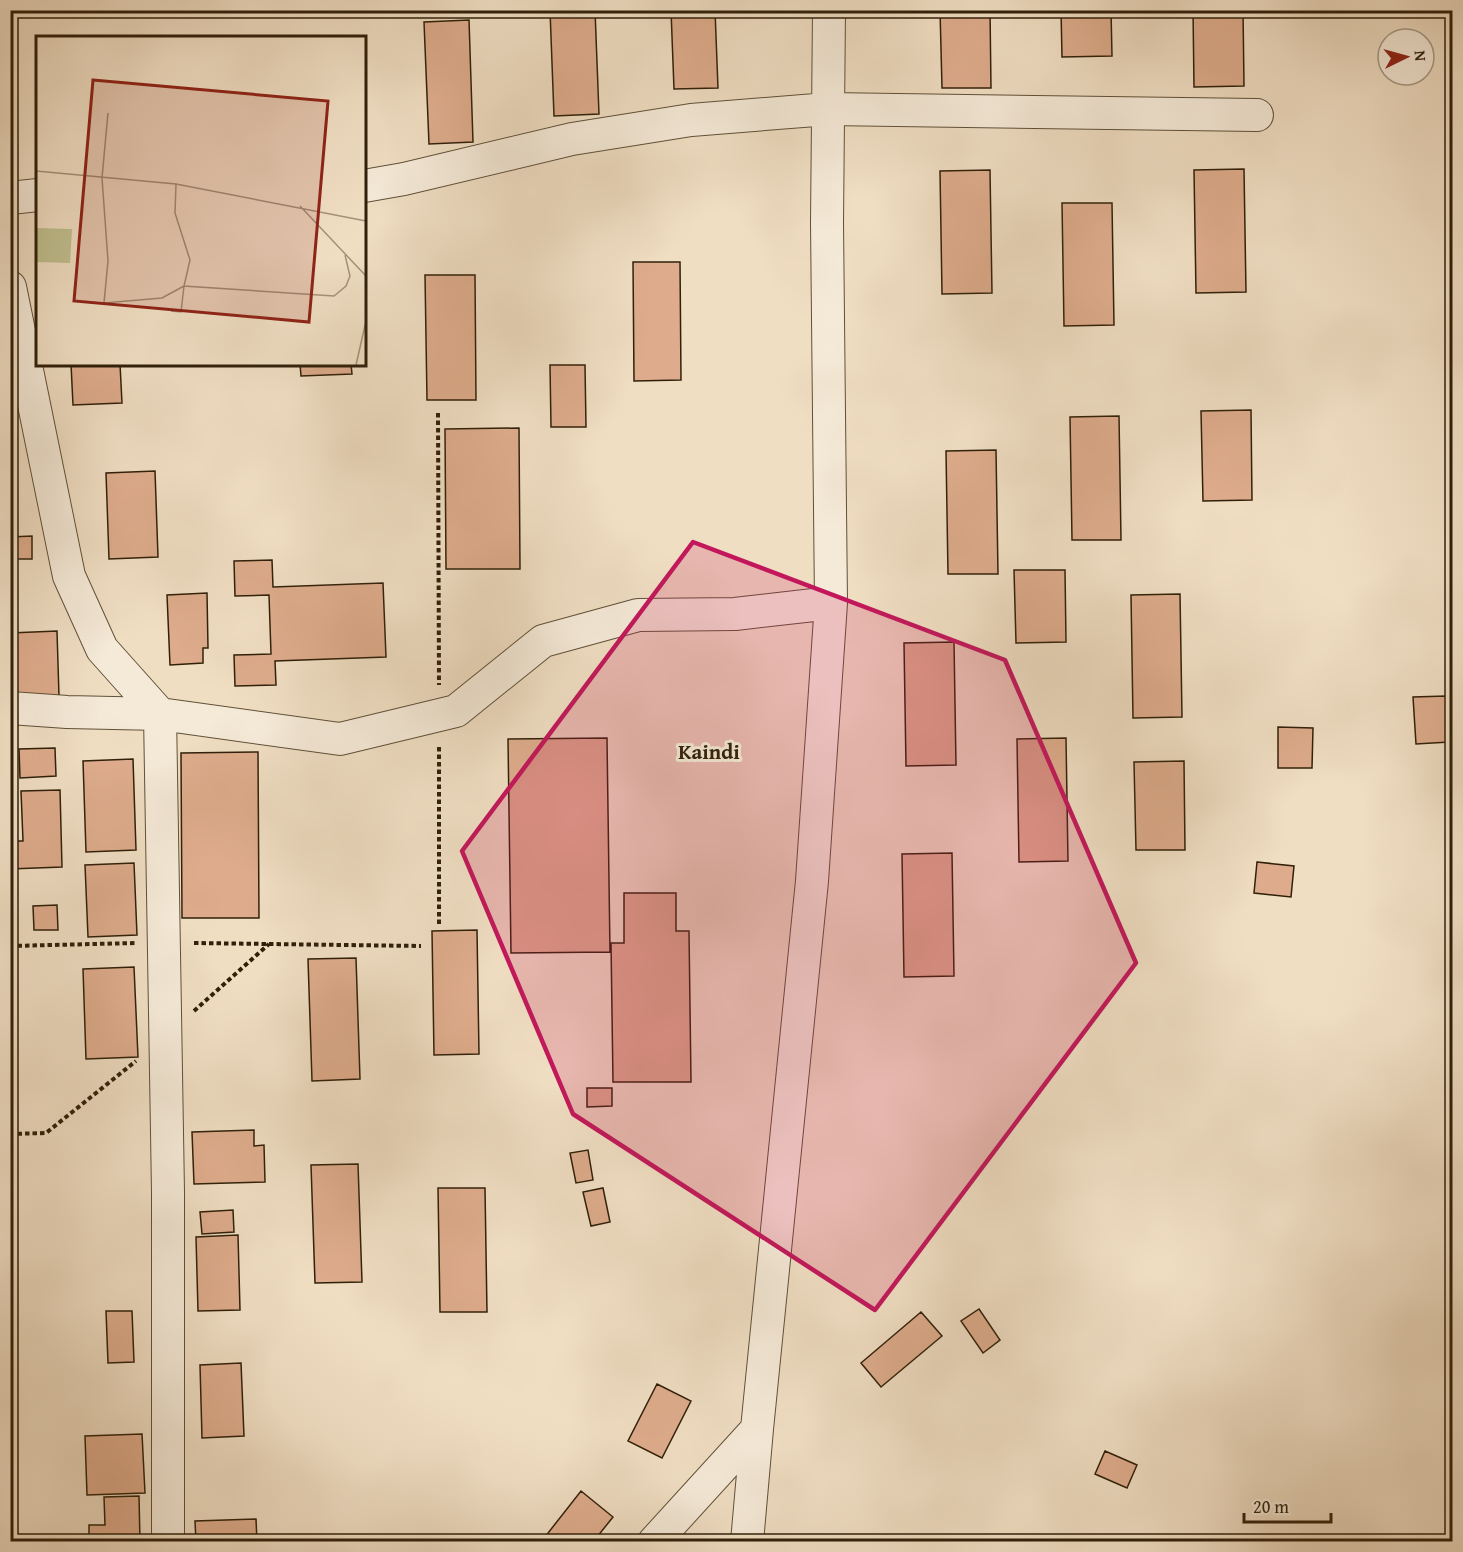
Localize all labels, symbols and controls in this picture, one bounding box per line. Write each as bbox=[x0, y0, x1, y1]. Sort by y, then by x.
north arrow bbox=[1376, 27, 1436, 87]
inset map bbox=[36, 36, 366, 366]
text: N bbox=[1409, 49, 1433, 62]
district label: Kaindi bbox=[678, 736, 740, 767]
scale bar bbox=[1244, 1486, 1331, 1524]
text: 20 m bbox=[1253, 1493, 1289, 1520]

